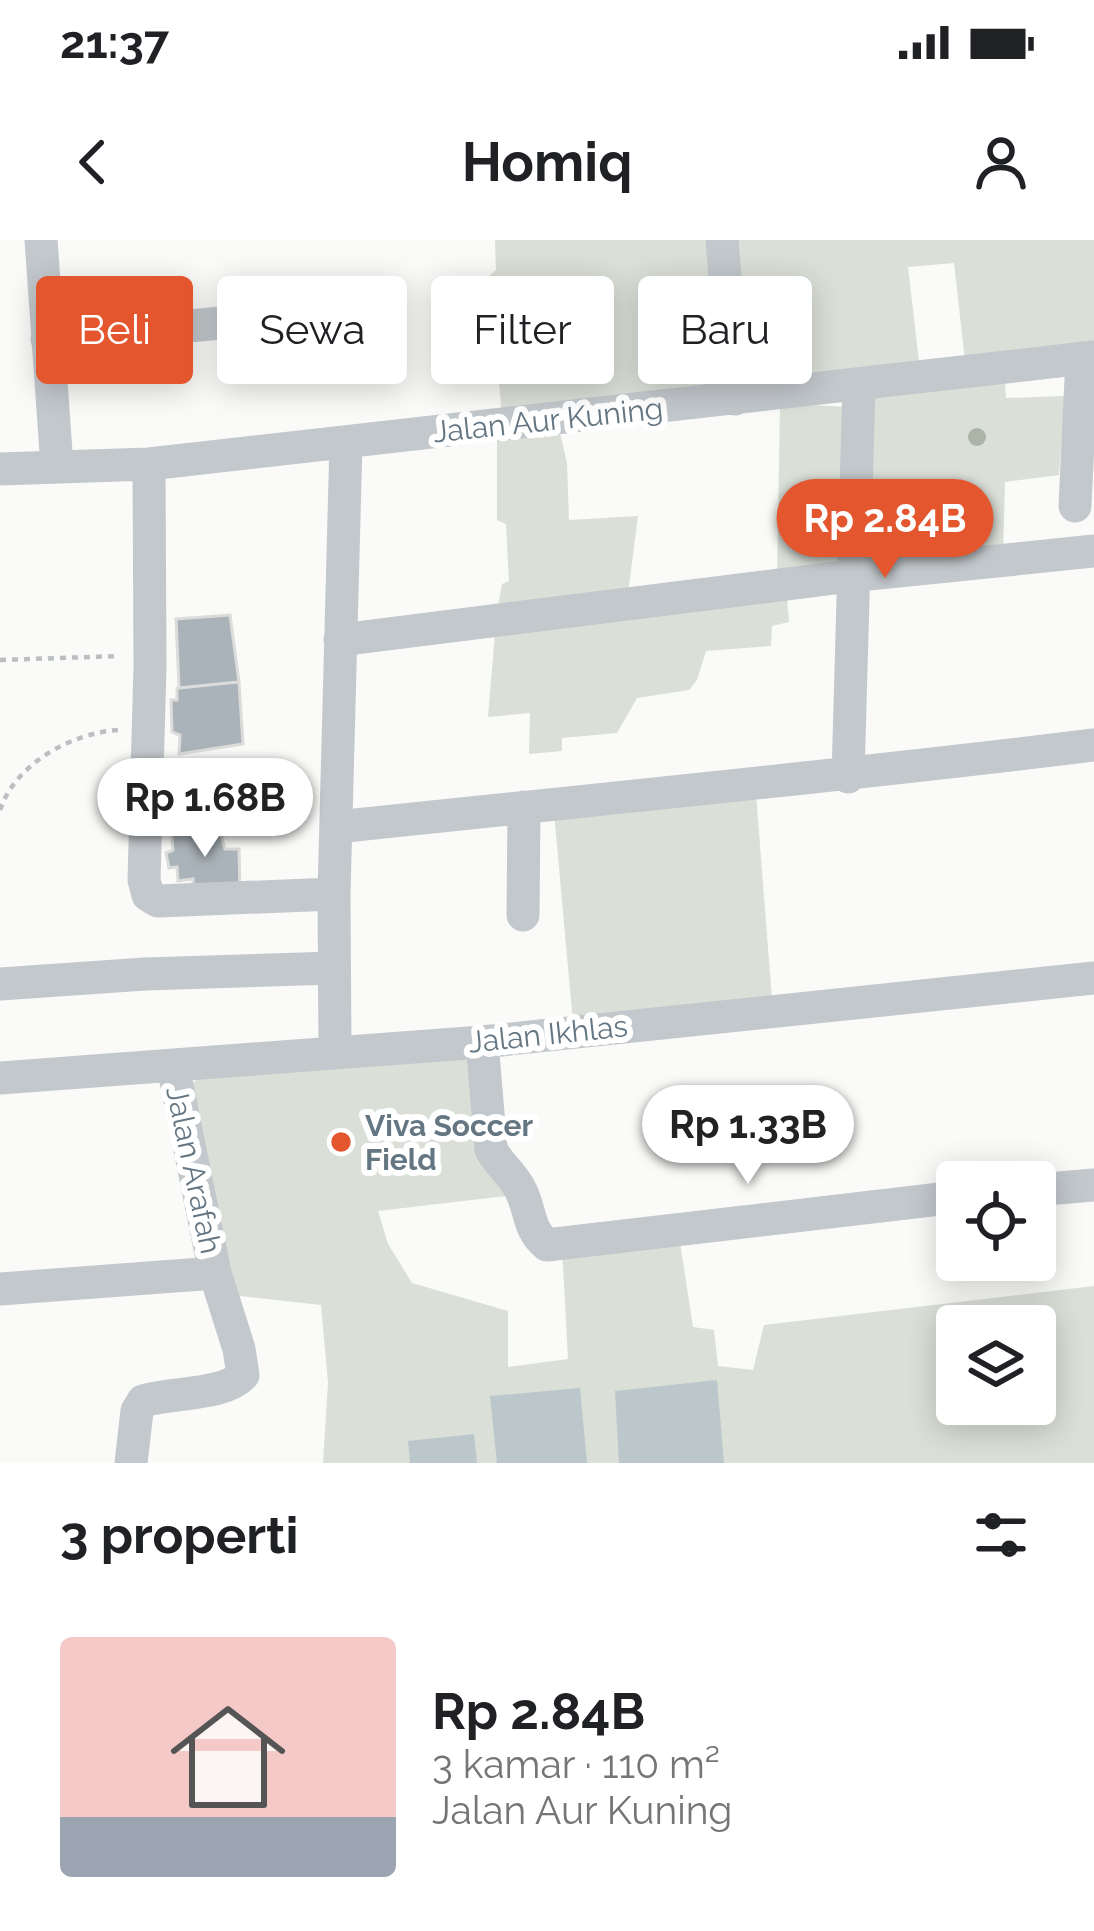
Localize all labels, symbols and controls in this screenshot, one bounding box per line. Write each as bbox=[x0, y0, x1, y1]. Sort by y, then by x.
text: 21:37 bbox=[60, 16, 169, 69]
icon: back bbox=[60, 129, 126, 195]
icon: person bbox=[968, 129, 1034, 195]
text: Homiq bbox=[462, 130, 632, 194]
chip: Beli bbox=[36, 276, 193, 384]
chip: Sewa bbox=[217, 276, 407, 384]
chip: Filter bbox=[431, 276, 614, 384]
chip: Baru bbox=[638, 276, 812, 384]
street label: Jalan Aur Kuning bbox=[431, 391, 665, 449]
pin: Rp 2.84B bbox=[761, 479, 1009, 581]
text: Rp 2.84B bbox=[804, 495, 966, 541]
pin: Rp 1.68B bbox=[81, 758, 329, 860]
text: Rp 1.68B bbox=[124, 774, 286, 820]
street label: Jalan Ikhlas bbox=[467, 1008, 629, 1060]
street label: Jalan Arafah bbox=[159, 1083, 229, 1257]
pin: Rp 1.33B bbox=[624, 1085, 872, 1187]
text: Rp 1.33B bbox=[669, 1101, 827, 1147]
place label: Viva Soccer Field bbox=[365, 1108, 534, 1177]
marker: Viva Soccer Field bbox=[328, 1129, 354, 1155]
map controls bbox=[936, 1161, 1056, 1425]
button: locate bbox=[936, 1161, 1056, 1281]
button: layers bbox=[936, 1305, 1056, 1425]
icon: filters bbox=[968, 1502, 1034, 1568]
text: 3 properti bbox=[60, 1505, 299, 1565]
text: Rp 2.84B bbox=[432, 1681, 645, 1741]
icon: home bbox=[156, 1685, 300, 1829]
text: 3 kamar · 110 m² bbox=[432, 1741, 720, 1787]
text: Jalan Aur Kuning bbox=[432, 1787, 732, 1833]

